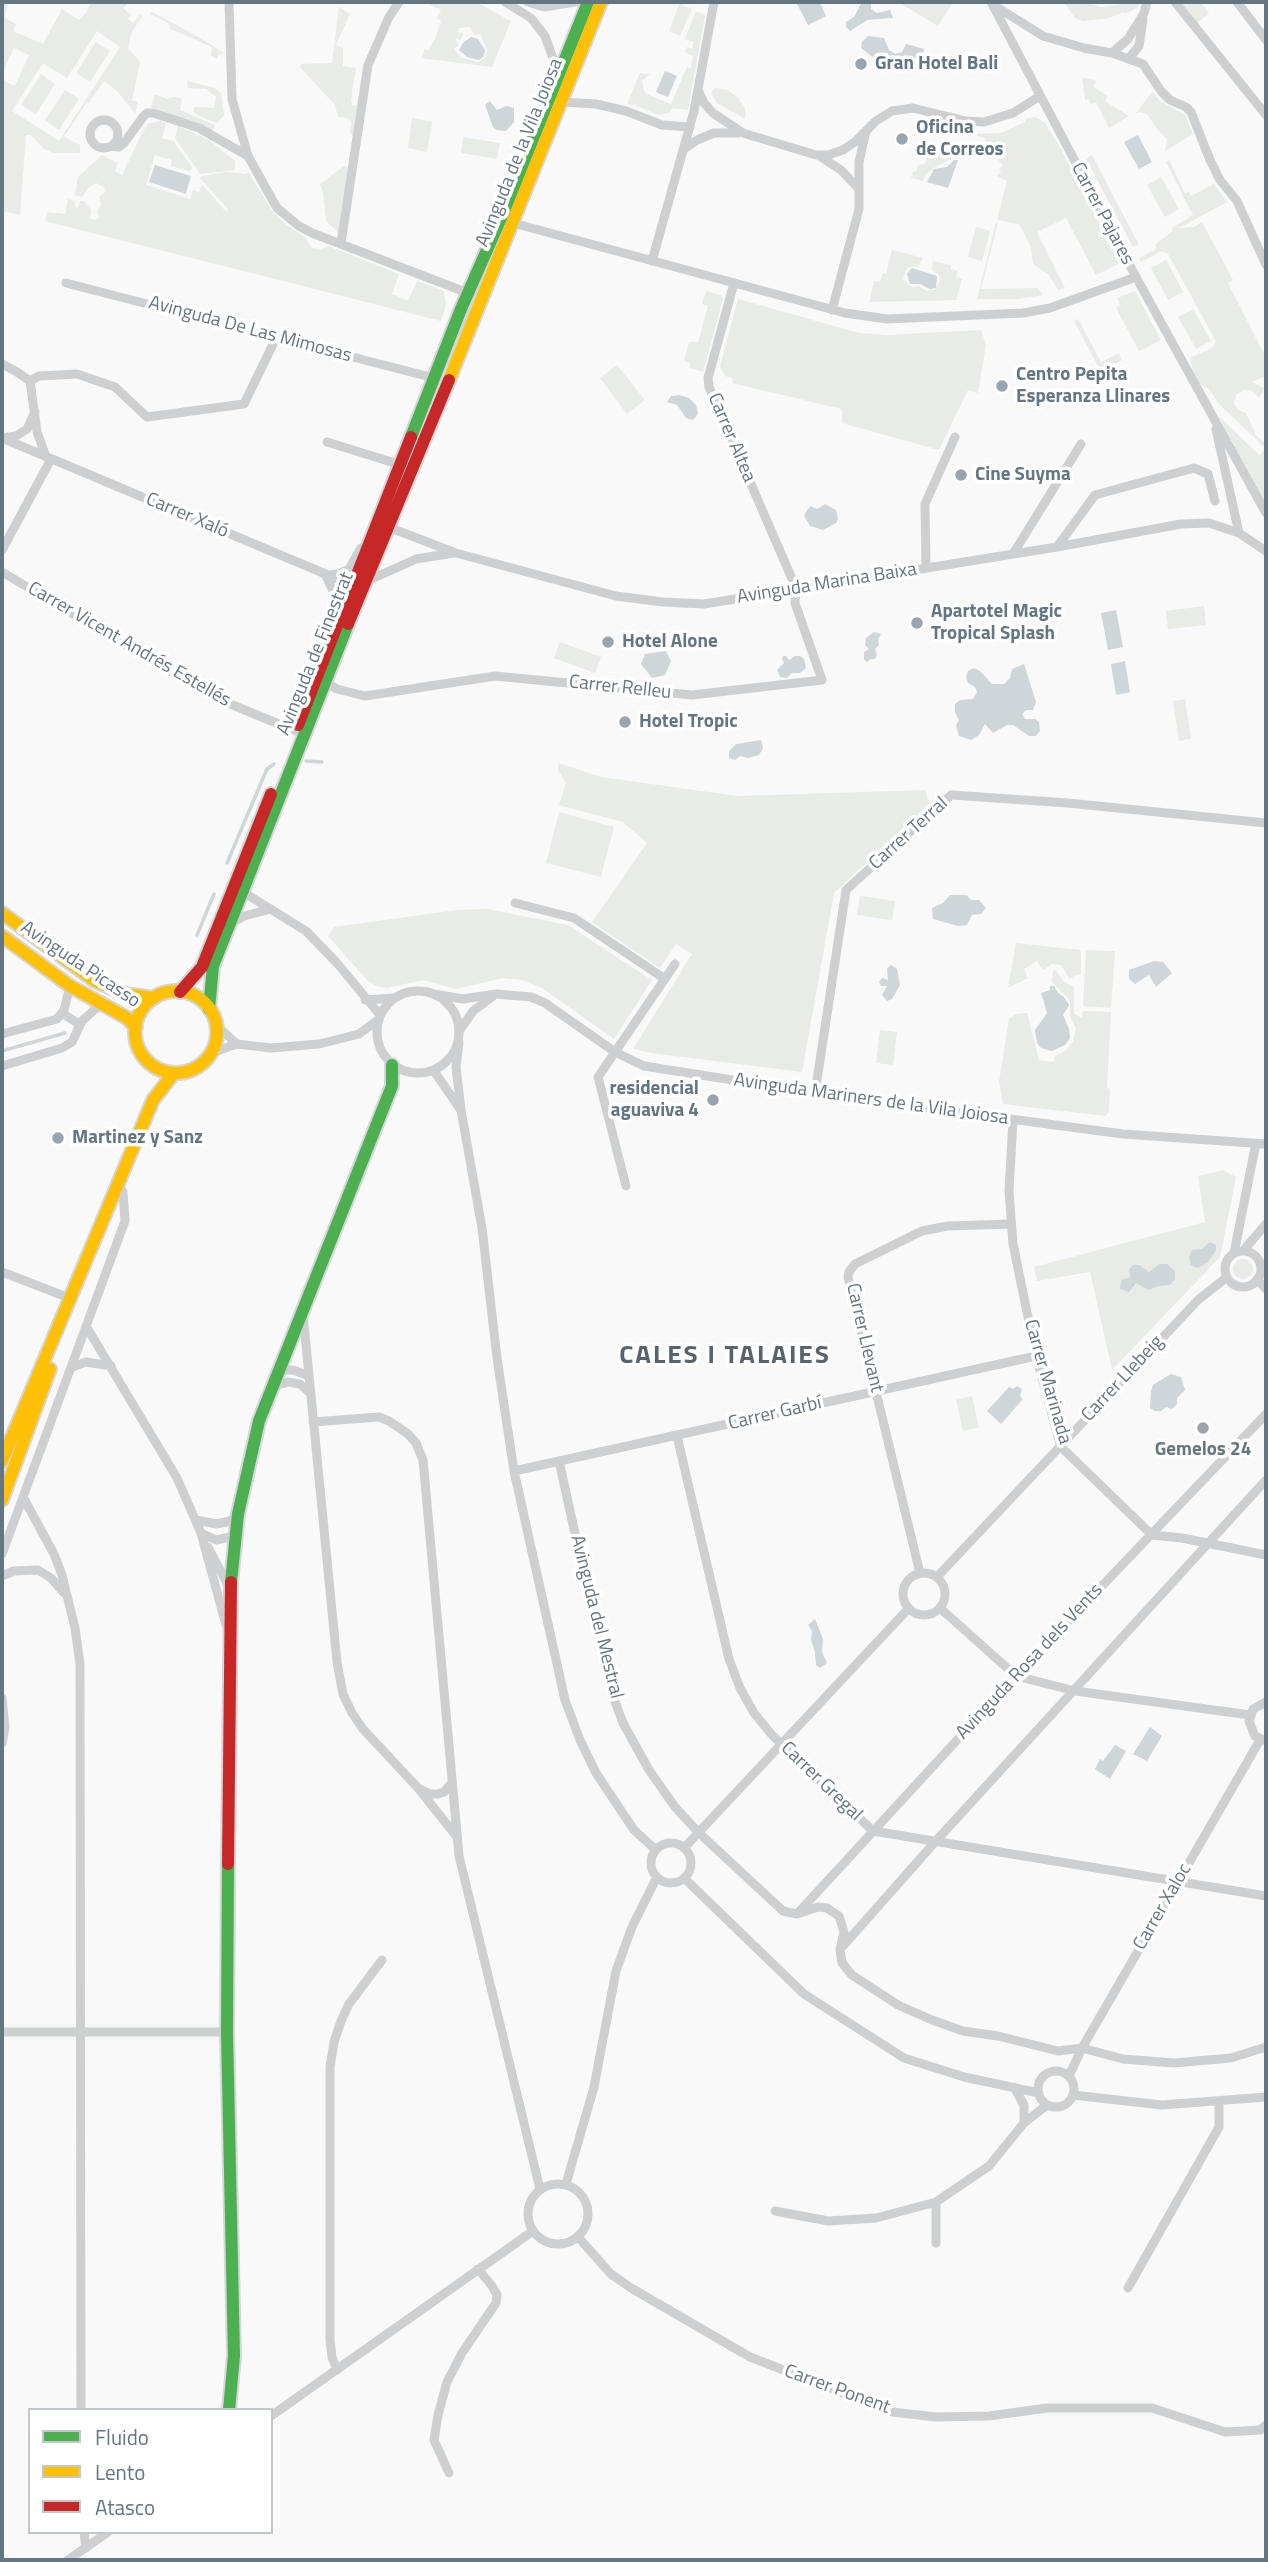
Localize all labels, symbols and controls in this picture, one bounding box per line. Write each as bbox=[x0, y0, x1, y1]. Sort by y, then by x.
place label: Gran Hotel Bali bbox=[875, 53, 998, 75]
street label: Avinguda de la Vila Joiosa bbox=[472, 55, 568, 251]
marker: Gran Hotel Bali bbox=[853, 56, 869, 72]
place label: Oficina de Correos bbox=[916, 117, 1003, 161]
marker: Oficina de Correos bbox=[894, 131, 910, 147]
street label: Carrer Pajares bbox=[1066, 159, 1138, 269]
street label: Avinguda De Las Mimosas bbox=[146, 292, 354, 368]
place label: Centro Pepita Esperanza Llinares bbox=[1016, 364, 1170, 408]
marker: Centro Pepita Esperanza Llinares bbox=[994, 378, 1010, 394]
street label: Carrer Altea bbox=[702, 390, 760, 486]
place label: Cine Suyma bbox=[975, 464, 1071, 486]
marker: Cine Suyma bbox=[953, 467, 969, 483]
street label: Carrer Xaló bbox=[142, 488, 232, 544]
street label: Avinguda Marina Baixa bbox=[736, 559, 918, 609]
street label: Avinguda de Finestrat bbox=[273, 569, 359, 739]
street label: Carrer Vicent Andrés Estellés bbox=[23, 577, 235, 713]
place label: Apartotel Magic Tropical Splash bbox=[931, 601, 1062, 645]
marker: Apartotel Magic Tropical Splash bbox=[909, 615, 925, 631]
place label: Hotel Alone bbox=[622, 631, 718, 653]
marker: Hotel Alone bbox=[600, 634, 616, 650]
street label: Carrer Relleu bbox=[568, 671, 672, 705]
place label: Hotel Tropic bbox=[639, 711, 738, 733]
marker: Hotel Tropic bbox=[617, 714, 633, 730]
street label: Carrer Terral bbox=[865, 793, 953, 875]
street label: Avinguda Picasso bbox=[16, 917, 144, 1013]
street label: Avinguda Mariners de la Vila Joiosa bbox=[732, 1069, 1010, 1131]
place label: residencial aguaviva 4 bbox=[610, 1078, 699, 1122]
marker: residencial aguaviva 4 bbox=[705, 1092, 721, 1108]
place label: Martinez y Sanz bbox=[72, 1127, 203, 1149]
marker: Martinez y Sanz bbox=[50, 1130, 66, 1146]
street label: Carrer Llevant bbox=[840, 1281, 888, 1395]
street label: Carrer Marinada bbox=[1018, 1317, 1076, 1447]
street label: Carrer Llebeig bbox=[1077, 1331, 1169, 1427]
district label: CALES I TALAIES bbox=[621, 1341, 829, 1373]
street label: Carrer Garbí bbox=[726, 1392, 824, 1436]
marker: Gemelos 24 bbox=[1195, 1420, 1211, 1436]
place label: Gemelos 24 bbox=[1155, 1439, 1251, 1461]
street label: Avinguda del Mestral bbox=[565, 1533, 627, 1701]
street label: Avinguda Rosa dels Vents bbox=[952, 1579, 1108, 1745]
street label: Carrer Gregal bbox=[775, 1737, 867, 1827]
street label: Carrer Xaloc bbox=[1129, 1860, 1197, 1954]
street label: Carrer Ponent bbox=[781, 2360, 893, 2420]
legend bbox=[28, 2408, 273, 2534]
text: Fluido bbox=[95, 2421, 149, 2453]
text: Lento bbox=[95, 2456, 145, 2488]
text: Atasco bbox=[95, 2491, 155, 2523]

